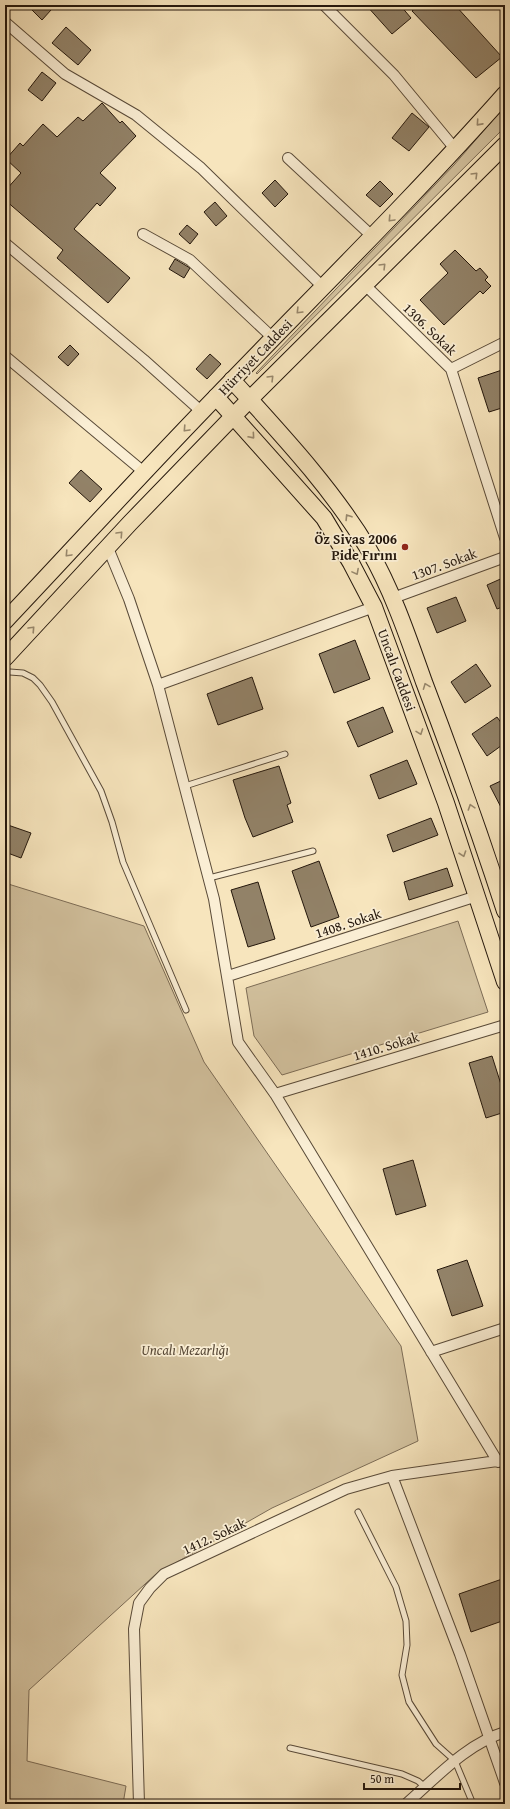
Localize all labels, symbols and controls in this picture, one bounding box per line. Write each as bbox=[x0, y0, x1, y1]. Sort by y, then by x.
one-way arrow bbox=[477, 119, 484, 126]
one-way arrow bbox=[470, 172, 478, 180]
one-way arrow bbox=[388, 214, 396, 222]
one-way arrow bbox=[378, 263, 386, 271]
street label: 1306. Sokak bbox=[399, 298, 462, 361]
one-way arrow bbox=[297, 306, 304, 314]
street label: Hürriyet Caddesi bbox=[213, 314, 297, 400]
one-way arrow bbox=[266, 375, 274, 383]
one-way arrow bbox=[183, 424, 191, 432]
one-way arrow bbox=[247, 431, 254, 439]
one-way arrow bbox=[345, 514, 353, 521]
place label: Öz Sivas 2006 Pide Fırını bbox=[315, 529, 398, 565]
one-way arrow bbox=[115, 531, 123, 539]
marker: Öz Sivas 2006 Pide Fırını bbox=[400, 542, 410, 552]
street label: 1307. Sokak bbox=[409, 543, 480, 585]
one-way arrow bbox=[66, 549, 73, 557]
one-way arrow bbox=[351, 568, 359, 575]
one-way arrow bbox=[27, 626, 34, 634]
street label: Uncalı Caddesi bbox=[373, 626, 421, 714]
one-way arrow bbox=[422, 682, 430, 689]
one-way arrow bbox=[415, 728, 423, 735]
one-way arrow bbox=[467, 804, 476, 811]
one-way arrow bbox=[458, 850, 467, 857]
street label: 1408. Sokak bbox=[312, 903, 384, 943]
street label: 1410. Sokak bbox=[350, 1026, 422, 1066]
park label: Uncalı Mezarlığı bbox=[141, 1340, 229, 1360]
street label: 1412. Sokak bbox=[179, 1512, 250, 1559]
scale bar bbox=[364, 1765, 460, 1791]
text: 50 m bbox=[370, 1770, 394, 1787]

